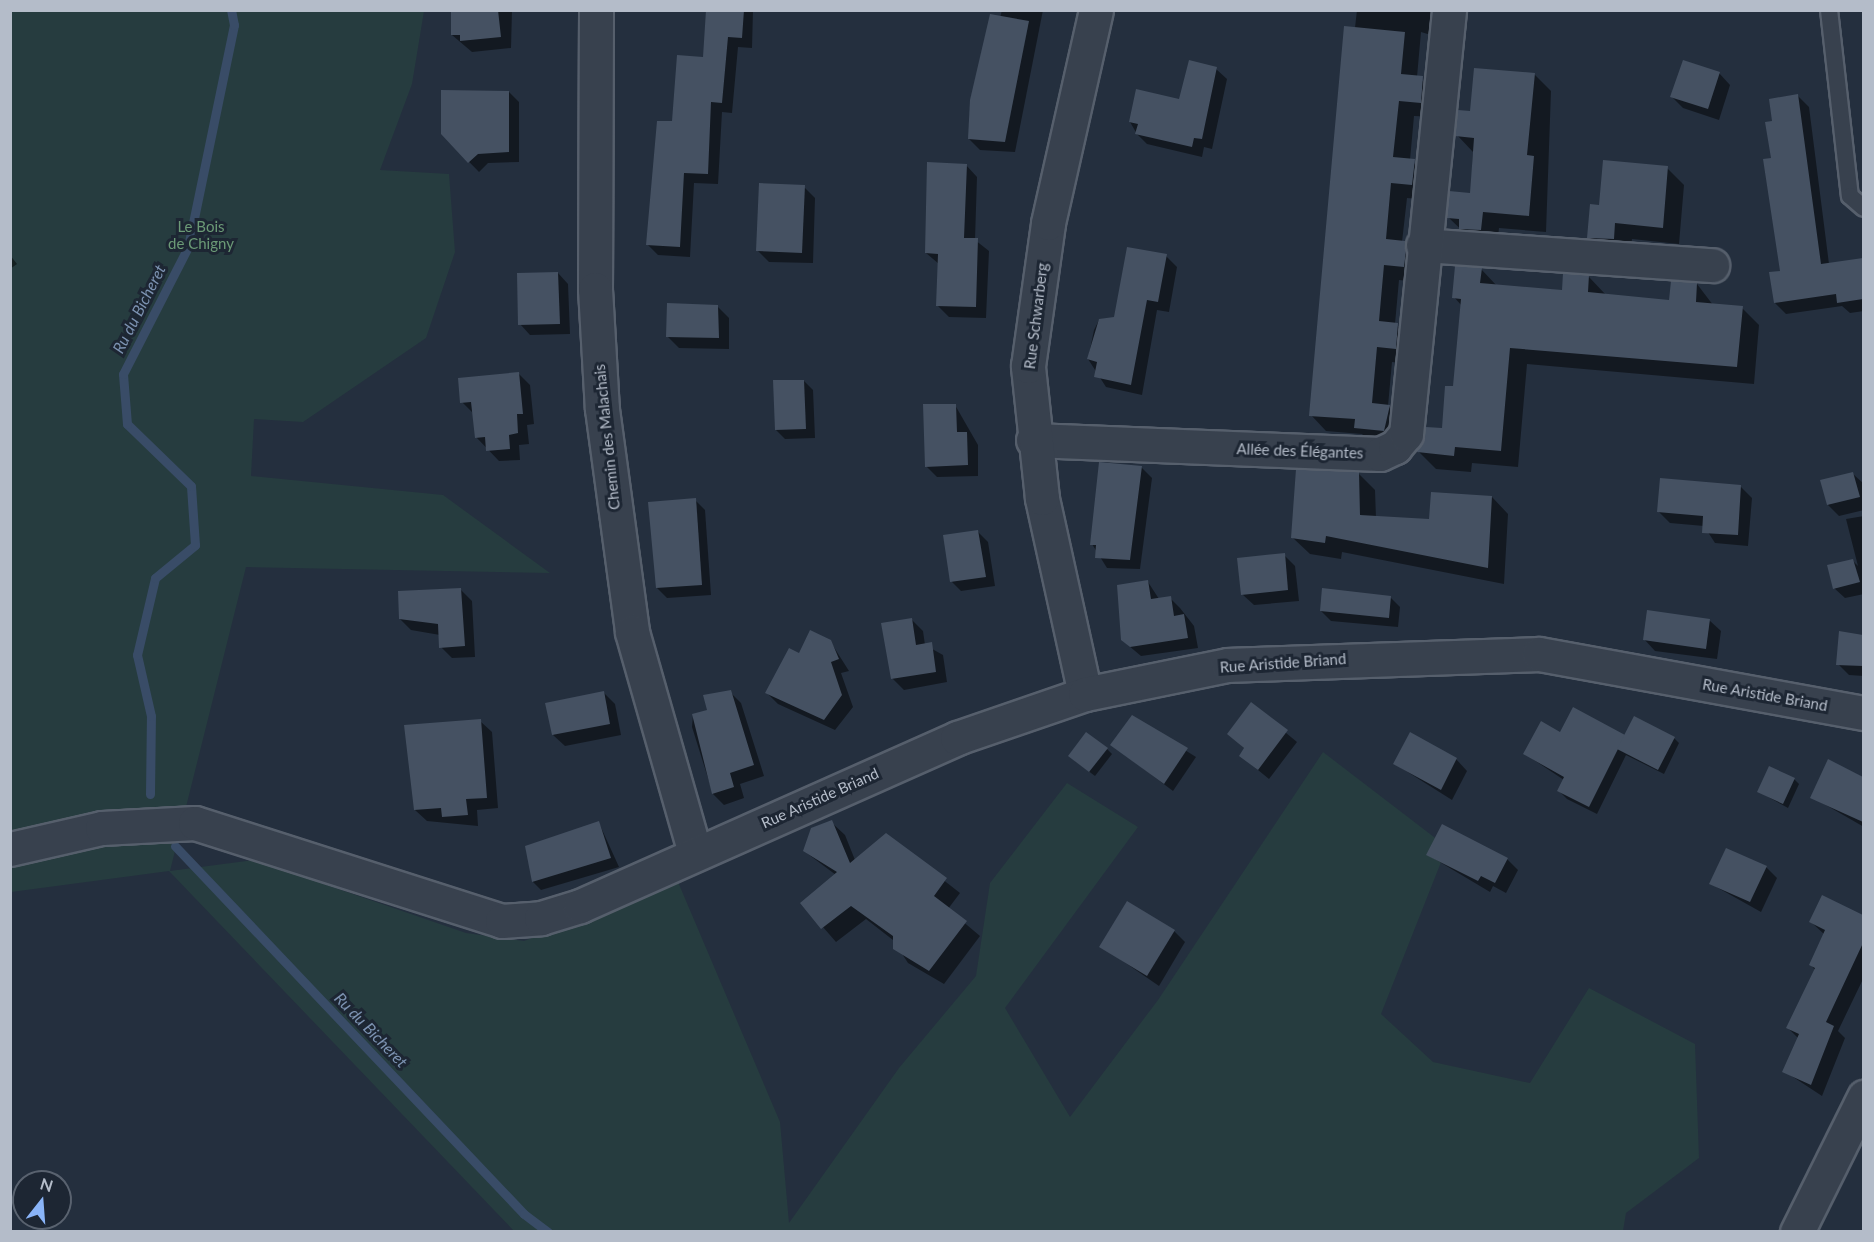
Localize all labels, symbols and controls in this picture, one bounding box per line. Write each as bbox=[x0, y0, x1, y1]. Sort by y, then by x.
park label: Le Bois de Chigny bbox=[168, 217, 234, 252]
water label: Ru du Bicheret bbox=[108, 261, 170, 357]
street label: Rue Schwarberg bbox=[1021, 262, 1051, 370]
street label: Chemin des Malachais bbox=[590, 363, 624, 511]
street label: Allée des Élégantes bbox=[1236, 440, 1364, 462]
street label: Rue Aristide Briand bbox=[1219, 650, 1347, 676]
street label: Rue Aristide Briand bbox=[1701, 675, 1829, 715]
street label: Rue Aristide Briand bbox=[758, 764, 882, 832]
water label: Ru du Bicheret bbox=[330, 988, 412, 1072]
north arrow bbox=[12, 1170, 72, 1230]
text: N bbox=[38, 1173, 55, 1195]

